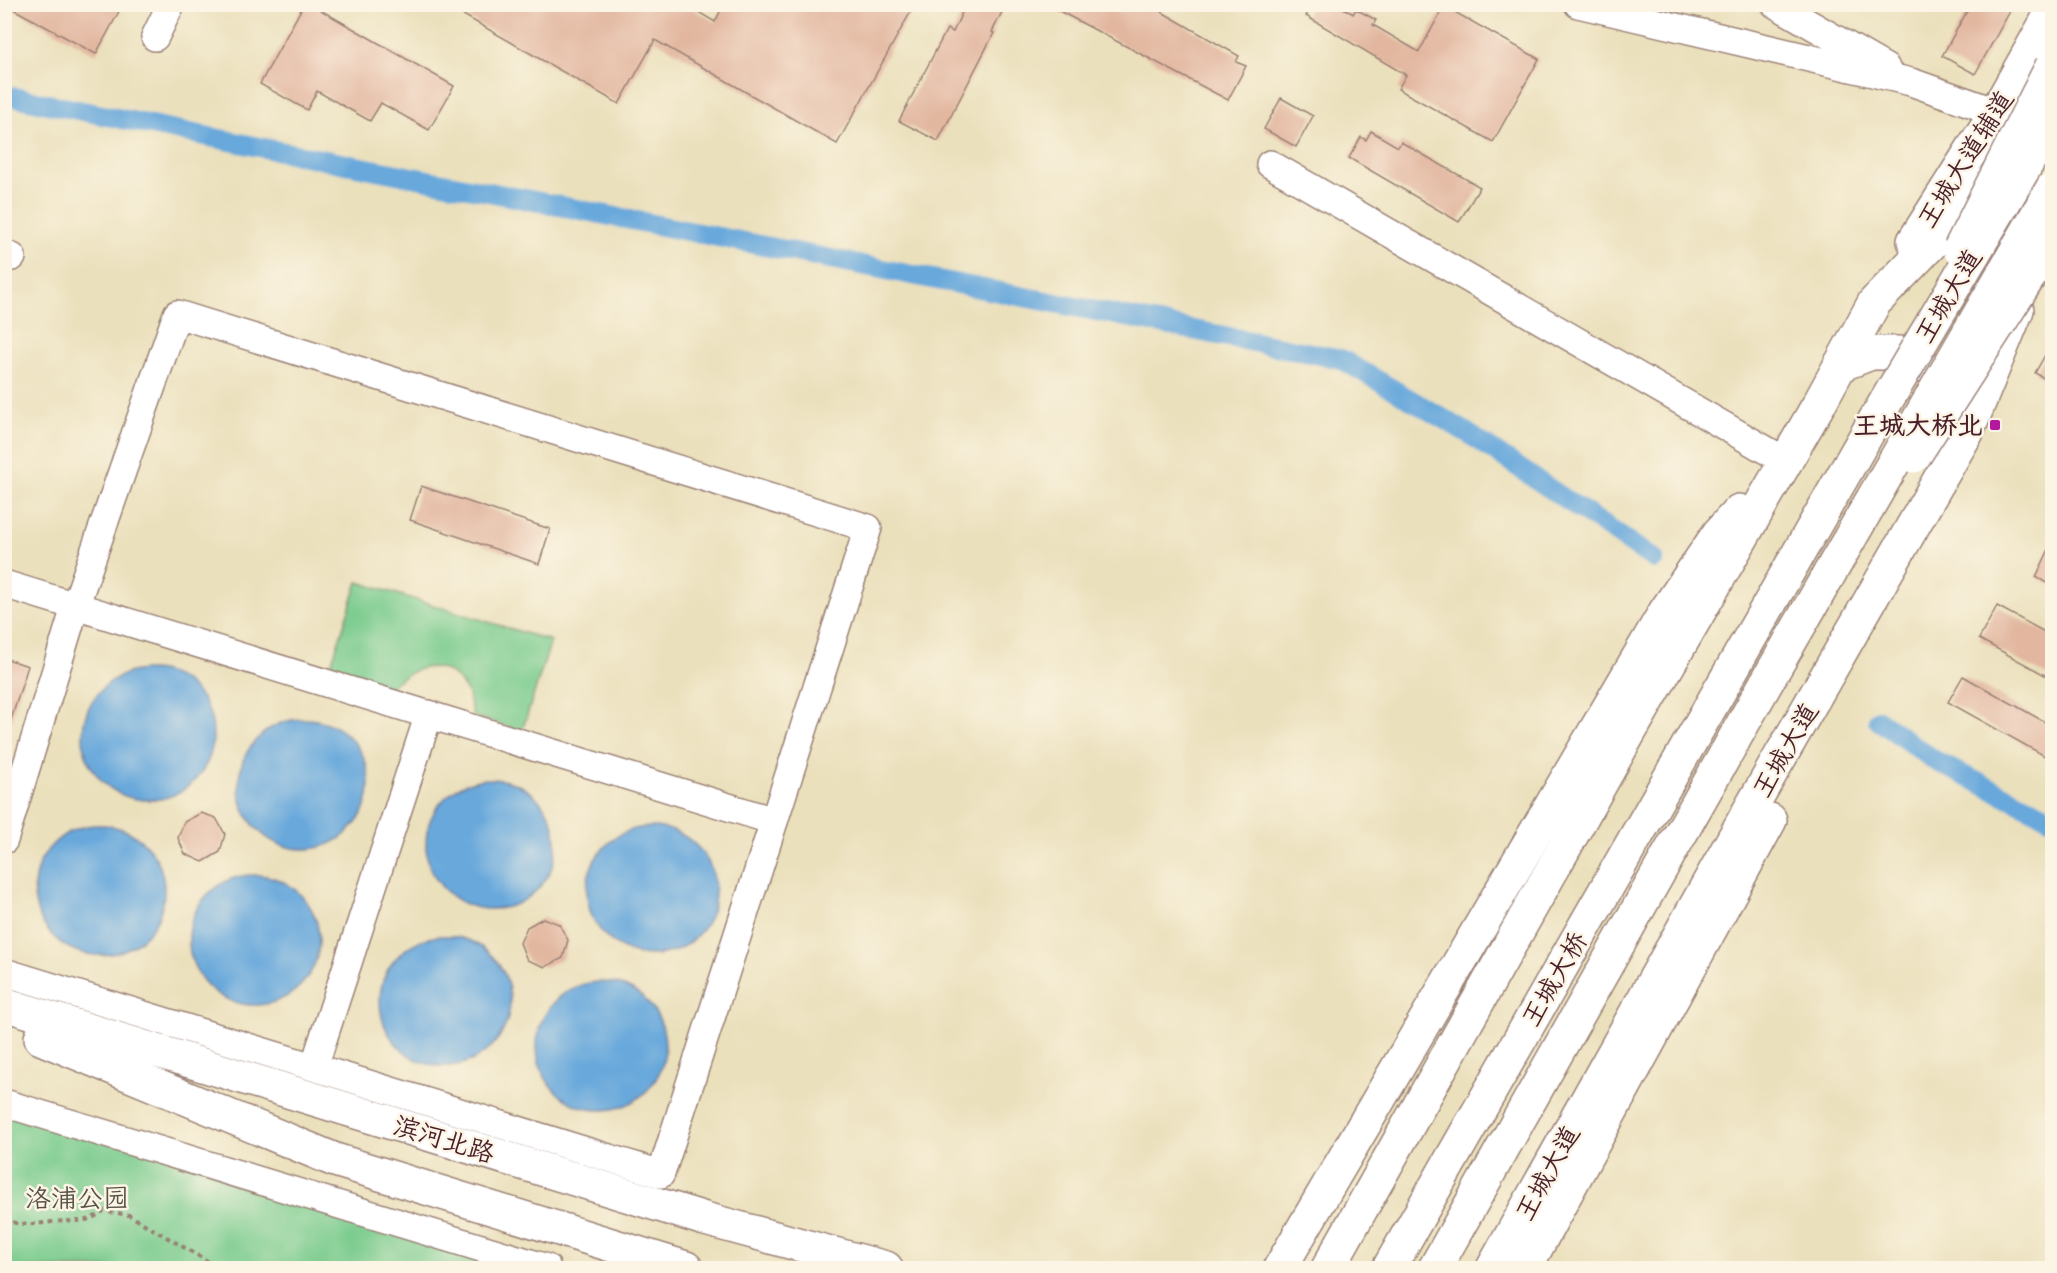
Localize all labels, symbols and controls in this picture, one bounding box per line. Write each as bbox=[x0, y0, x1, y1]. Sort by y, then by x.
street label: 王城大道辅道 bbox=[1910, 84, 2020, 234]
street label: 王城大道 bbox=[1907, 243, 1989, 349]
place label: 王城大桥北 bbox=[1853, 409, 1983, 441]
marker: 王城大桥北 bbox=[1988, 418, 2002, 432]
street label: 王城大道 bbox=[1745, 697, 1825, 803]
street label: 王城大桥 bbox=[1514, 926, 1594, 1032]
street label: 滨河北路 bbox=[390, 1108, 498, 1170]
street label: 王城大道 bbox=[1508, 1120, 1586, 1226]
park label: 洛浦公园 bbox=[25, 1182, 129, 1214]

